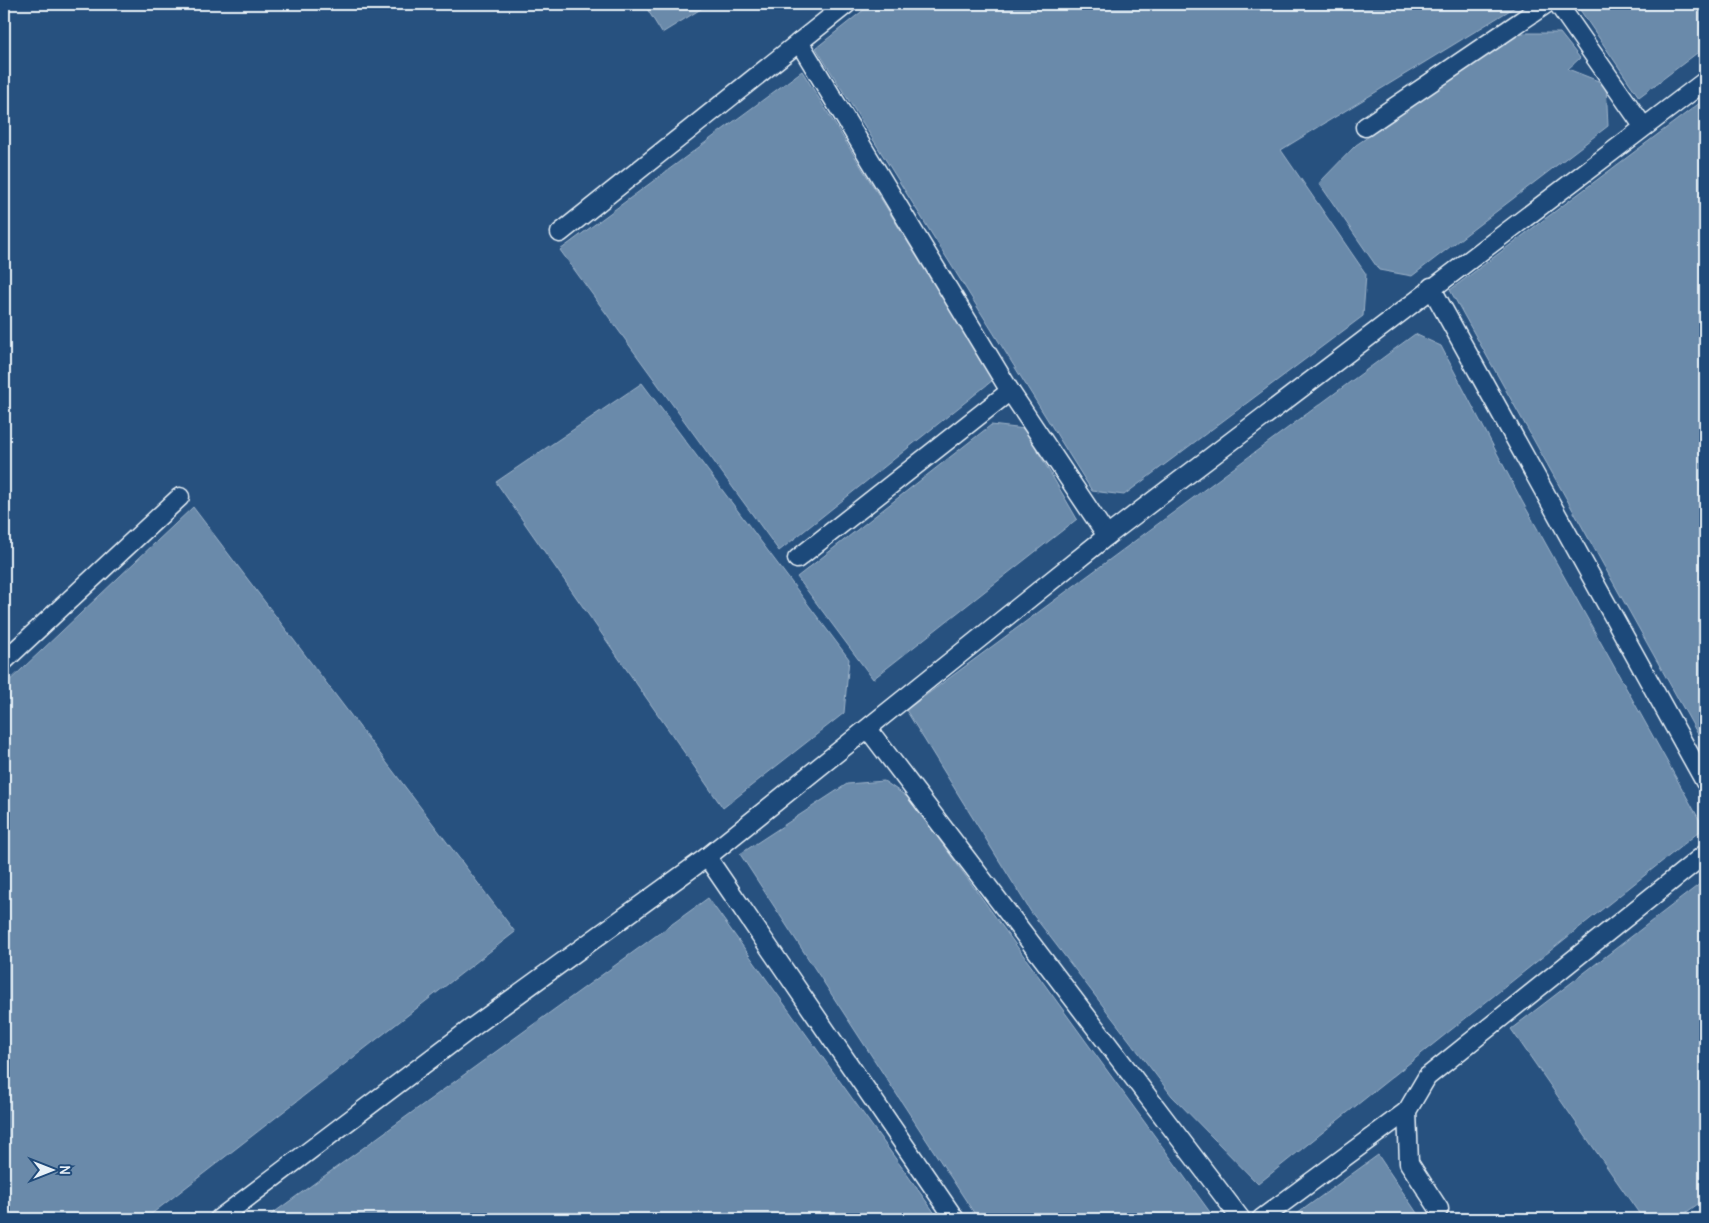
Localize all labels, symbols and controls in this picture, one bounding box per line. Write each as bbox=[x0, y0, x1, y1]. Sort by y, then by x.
north arrow bbox=[28, 1146, 78, 1196]
text: N bbox=[56, 1165, 74, 1175]

